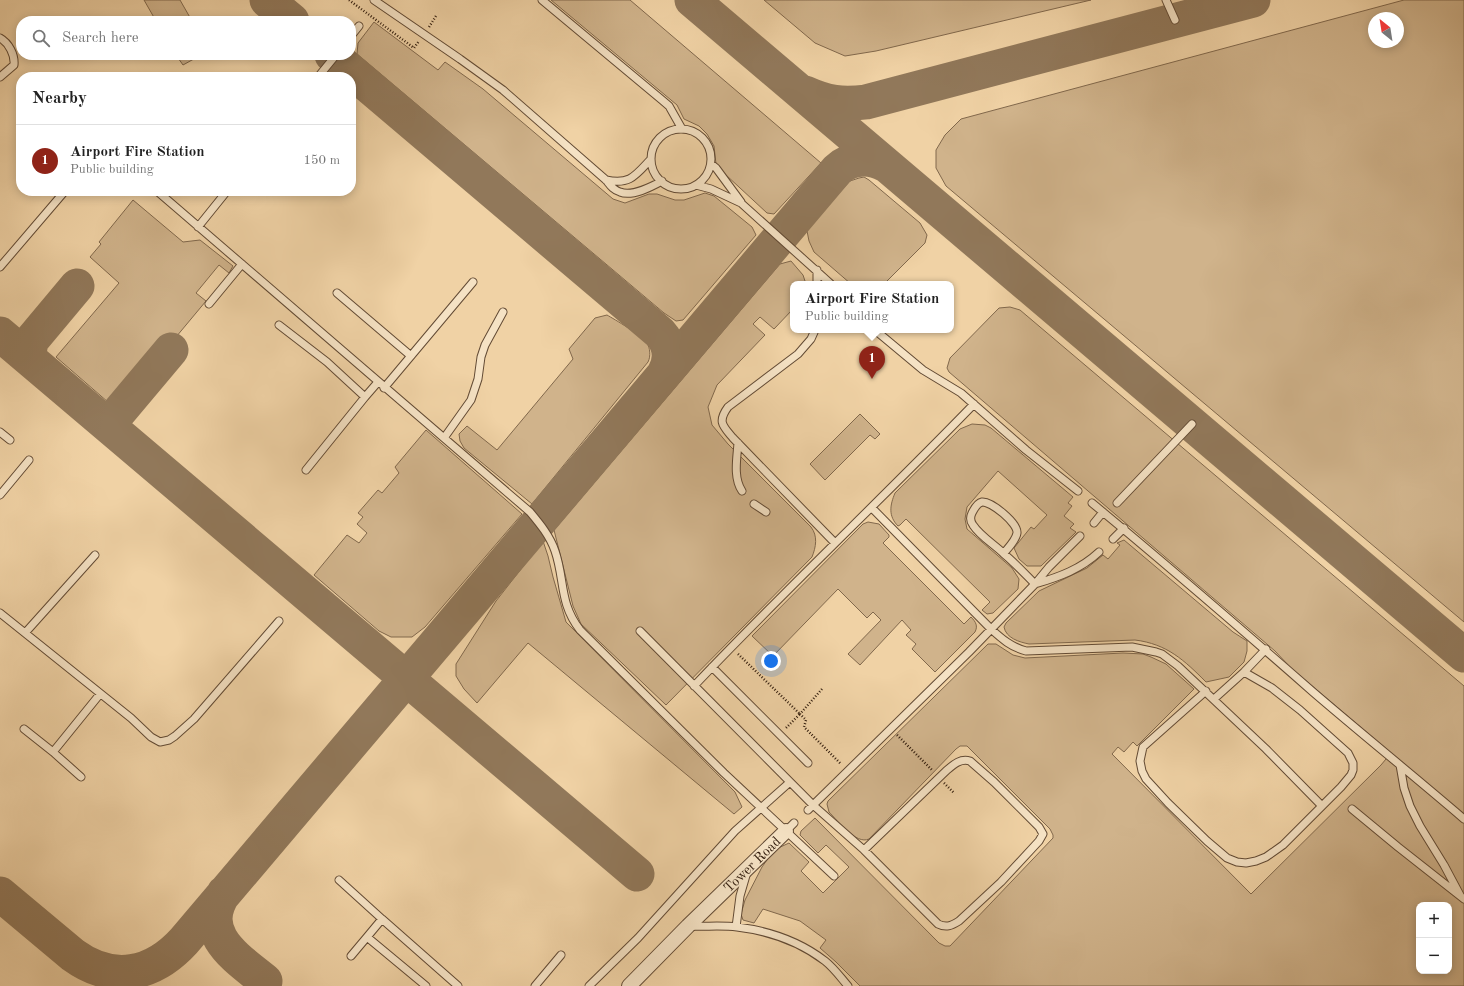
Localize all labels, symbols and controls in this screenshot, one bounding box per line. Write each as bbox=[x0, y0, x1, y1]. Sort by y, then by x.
north arrow bbox=[1368, 12, 1404, 48]
search box bbox=[16, 16, 356, 60]
icon: search bbox=[30, 27, 52, 49]
text: Search here bbox=[62, 31, 139, 46]
text: Nearby bbox=[32, 90, 87, 107]
text: Airport Fire Station bbox=[70, 145, 205, 160]
text: 1 bbox=[41, 154, 49, 167]
text: 150 m bbox=[303, 154, 340, 167]
text: Public building bbox=[70, 163, 154, 176]
popup bbox=[790, 281, 954, 333]
text: Airport Fire Station bbox=[805, 292, 939, 307]
text: Public building bbox=[805, 310, 888, 323]
pin: 1 bbox=[859, 346, 885, 379]
your location bbox=[761, 651, 781, 671]
street label: Tower Road bbox=[721, 834, 784, 895]
map controls bbox=[1416, 902, 1452, 974]
button: + bbox=[1416, 902, 1452, 938]
button: − bbox=[1416, 938, 1452, 974]

